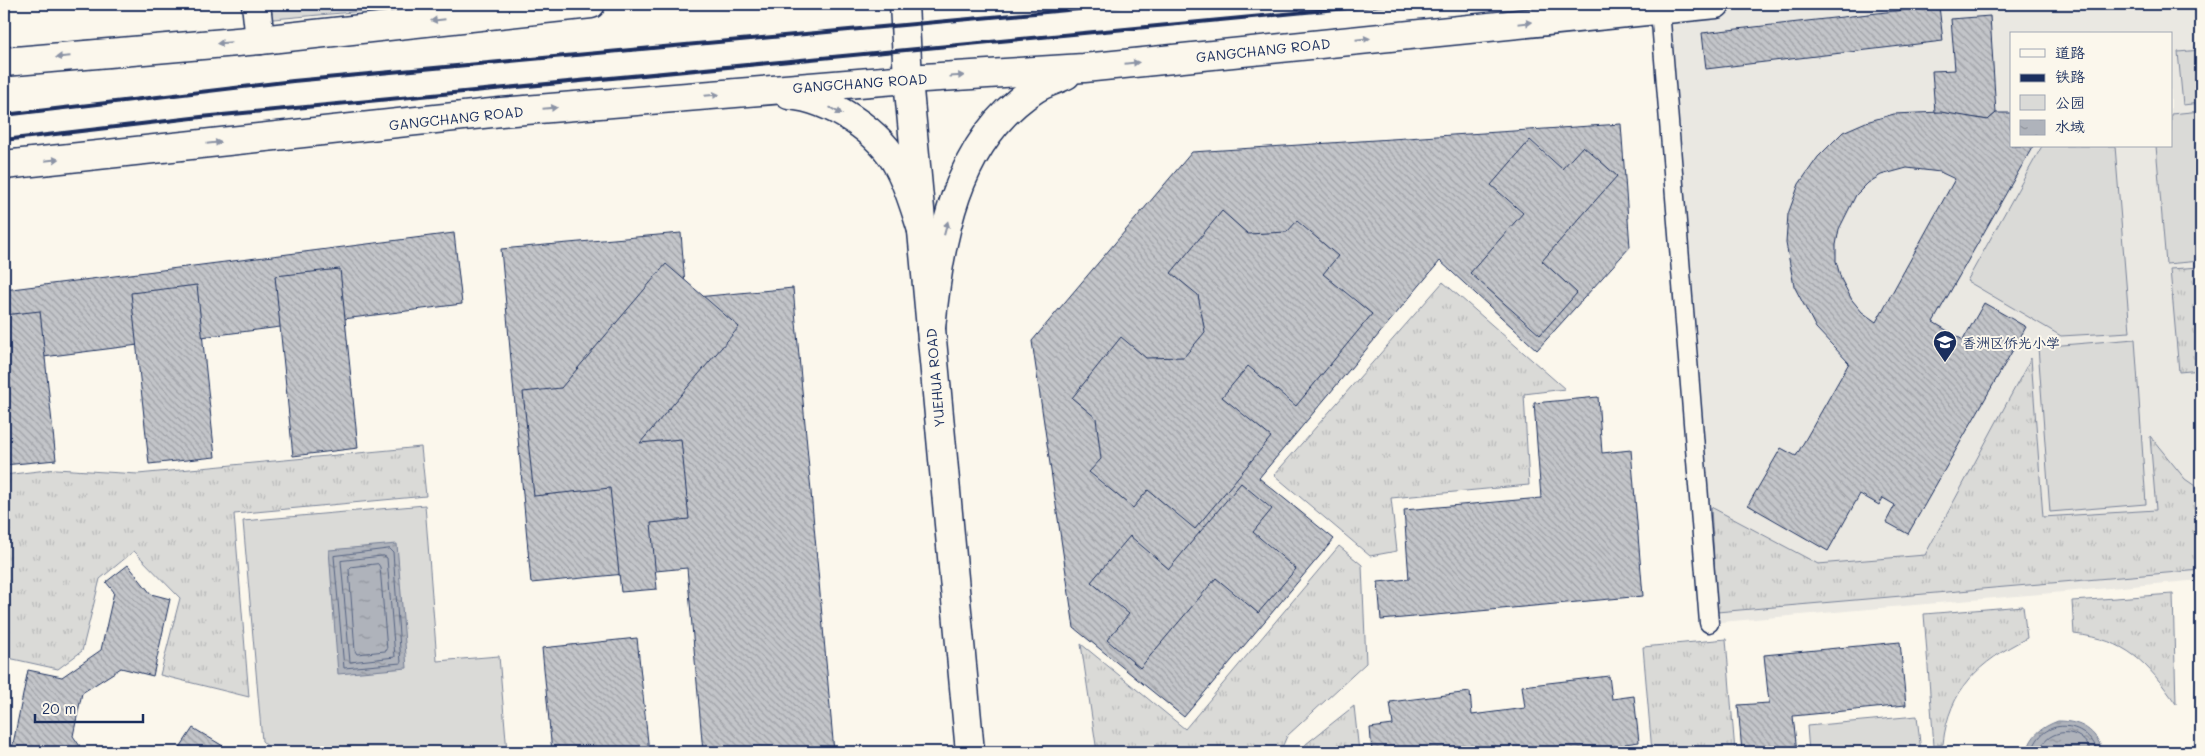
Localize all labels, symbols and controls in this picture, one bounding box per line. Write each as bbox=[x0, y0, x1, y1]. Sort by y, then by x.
one-way arrow bbox=[430, 16, 446, 24]
one-way arrow bbox=[1517, 19, 1533, 27]
legend bbox=[2010, 32, 2172, 148]
street label: GANGCHANG ROAD bbox=[1195, 33, 1331, 67]
one-way arrow bbox=[1356, 35, 1372, 43]
one-way arrow bbox=[216, 39, 232, 47]
text: 道路 bbox=[2055, 42, 2085, 62]
one-way arrow bbox=[54, 53, 70, 61]
one-way arrow bbox=[1124, 59, 1140, 67]
text: 铁路 bbox=[2055, 66, 2085, 86]
street label: GANGCHANG ROAD bbox=[792, 69, 928, 97]
one-way arrow bbox=[949, 72, 965, 80]
one-way arrow bbox=[704, 91, 720, 99]
text: 公园 bbox=[2055, 92, 2085, 112]
street label: GANGCHANG ROAD bbox=[388, 101, 524, 135]
one-way arrow bbox=[542, 104, 558, 112]
one-way arrow bbox=[829, 106, 843, 115]
text: 水域 bbox=[2055, 116, 2085, 136]
one-way arrow bbox=[206, 139, 222, 147]
one-way arrow bbox=[45, 156, 61, 164]
one-way arrow bbox=[942, 220, 950, 235]
street label: YUEHUA ROAD bbox=[921, 328, 949, 428]
school or university icon: 香洲区侨光小学 bbox=[1932, 329, 1958, 363]
place label: 香洲区侨光小学 bbox=[1962, 333, 2060, 352]
scale bar bbox=[35, 691, 142, 723]
text: 20 m bbox=[42, 698, 76, 718]

